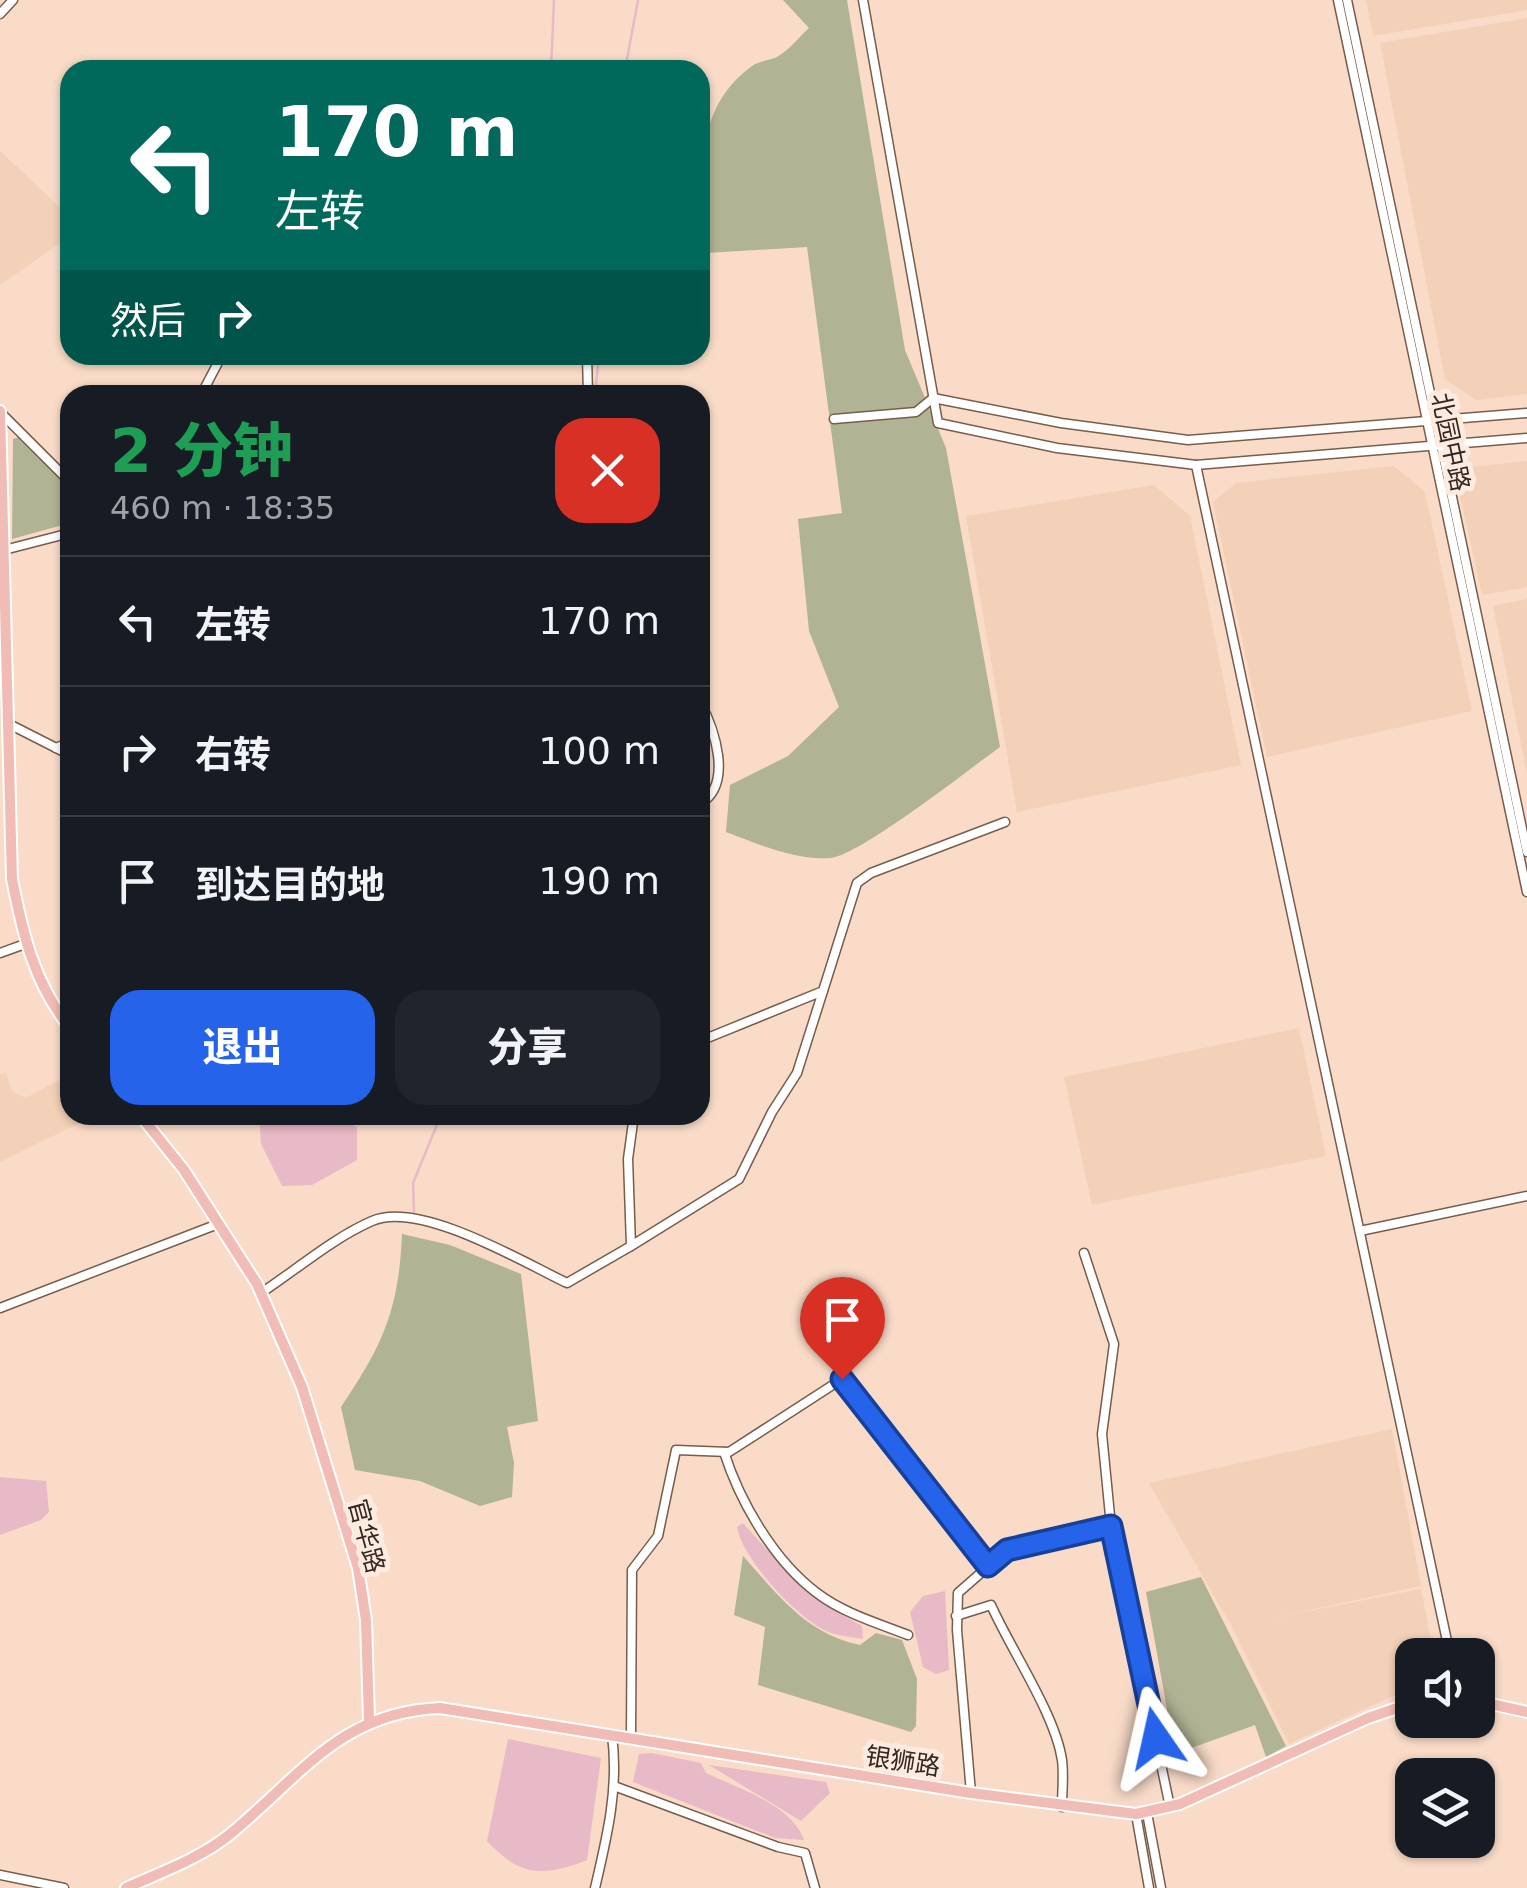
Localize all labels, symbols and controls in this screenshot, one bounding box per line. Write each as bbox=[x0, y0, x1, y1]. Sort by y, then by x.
text: 170 m bbox=[275, 91, 518, 173]
icon: left bbox=[110, 100, 240, 230]
text: 左转 bbox=[275, 185, 365, 238]
icon: right bbox=[206, 290, 261, 345]
text: 然后 bbox=[110, 299, 186, 343]
street label: 北园中路 bbox=[1426, 390, 1475, 494]
text: 2 分钟 bbox=[110, 416, 293, 486]
button: close bbox=[555, 418, 660, 523]
text: 460 m · 18:35 bbox=[110, 489, 335, 527]
icon: left bbox=[110, 594, 165, 649]
text: 170 m bbox=[538, 599, 660, 643]
text: 左转 bbox=[195, 603, 271, 647]
icon: right bbox=[110, 724, 165, 779]
text: 100 m bbox=[538, 729, 660, 773]
text: 右转 bbox=[195, 733, 271, 777]
icon: arrive bbox=[110, 854, 165, 909]
text: 190 m bbox=[538, 859, 660, 903]
text: 到达目的地 bbox=[195, 863, 385, 907]
button: 退出 bbox=[110, 990, 375, 1105]
button: 分享 bbox=[395, 990, 660, 1105]
pin bbox=[800, 1277, 885, 1380]
icon: arrive bbox=[815, 1292, 870, 1347]
street label: 官华路 bbox=[343, 1496, 390, 1576]
map controls bbox=[1395, 1638, 1495, 1858]
button: sound bbox=[1395, 1638, 1495, 1738]
position arrow bbox=[1104, 1686, 1208, 1790]
street label: 银狮路 bbox=[864, 1741, 942, 1782]
button: layers bbox=[1395, 1758, 1495, 1858]

